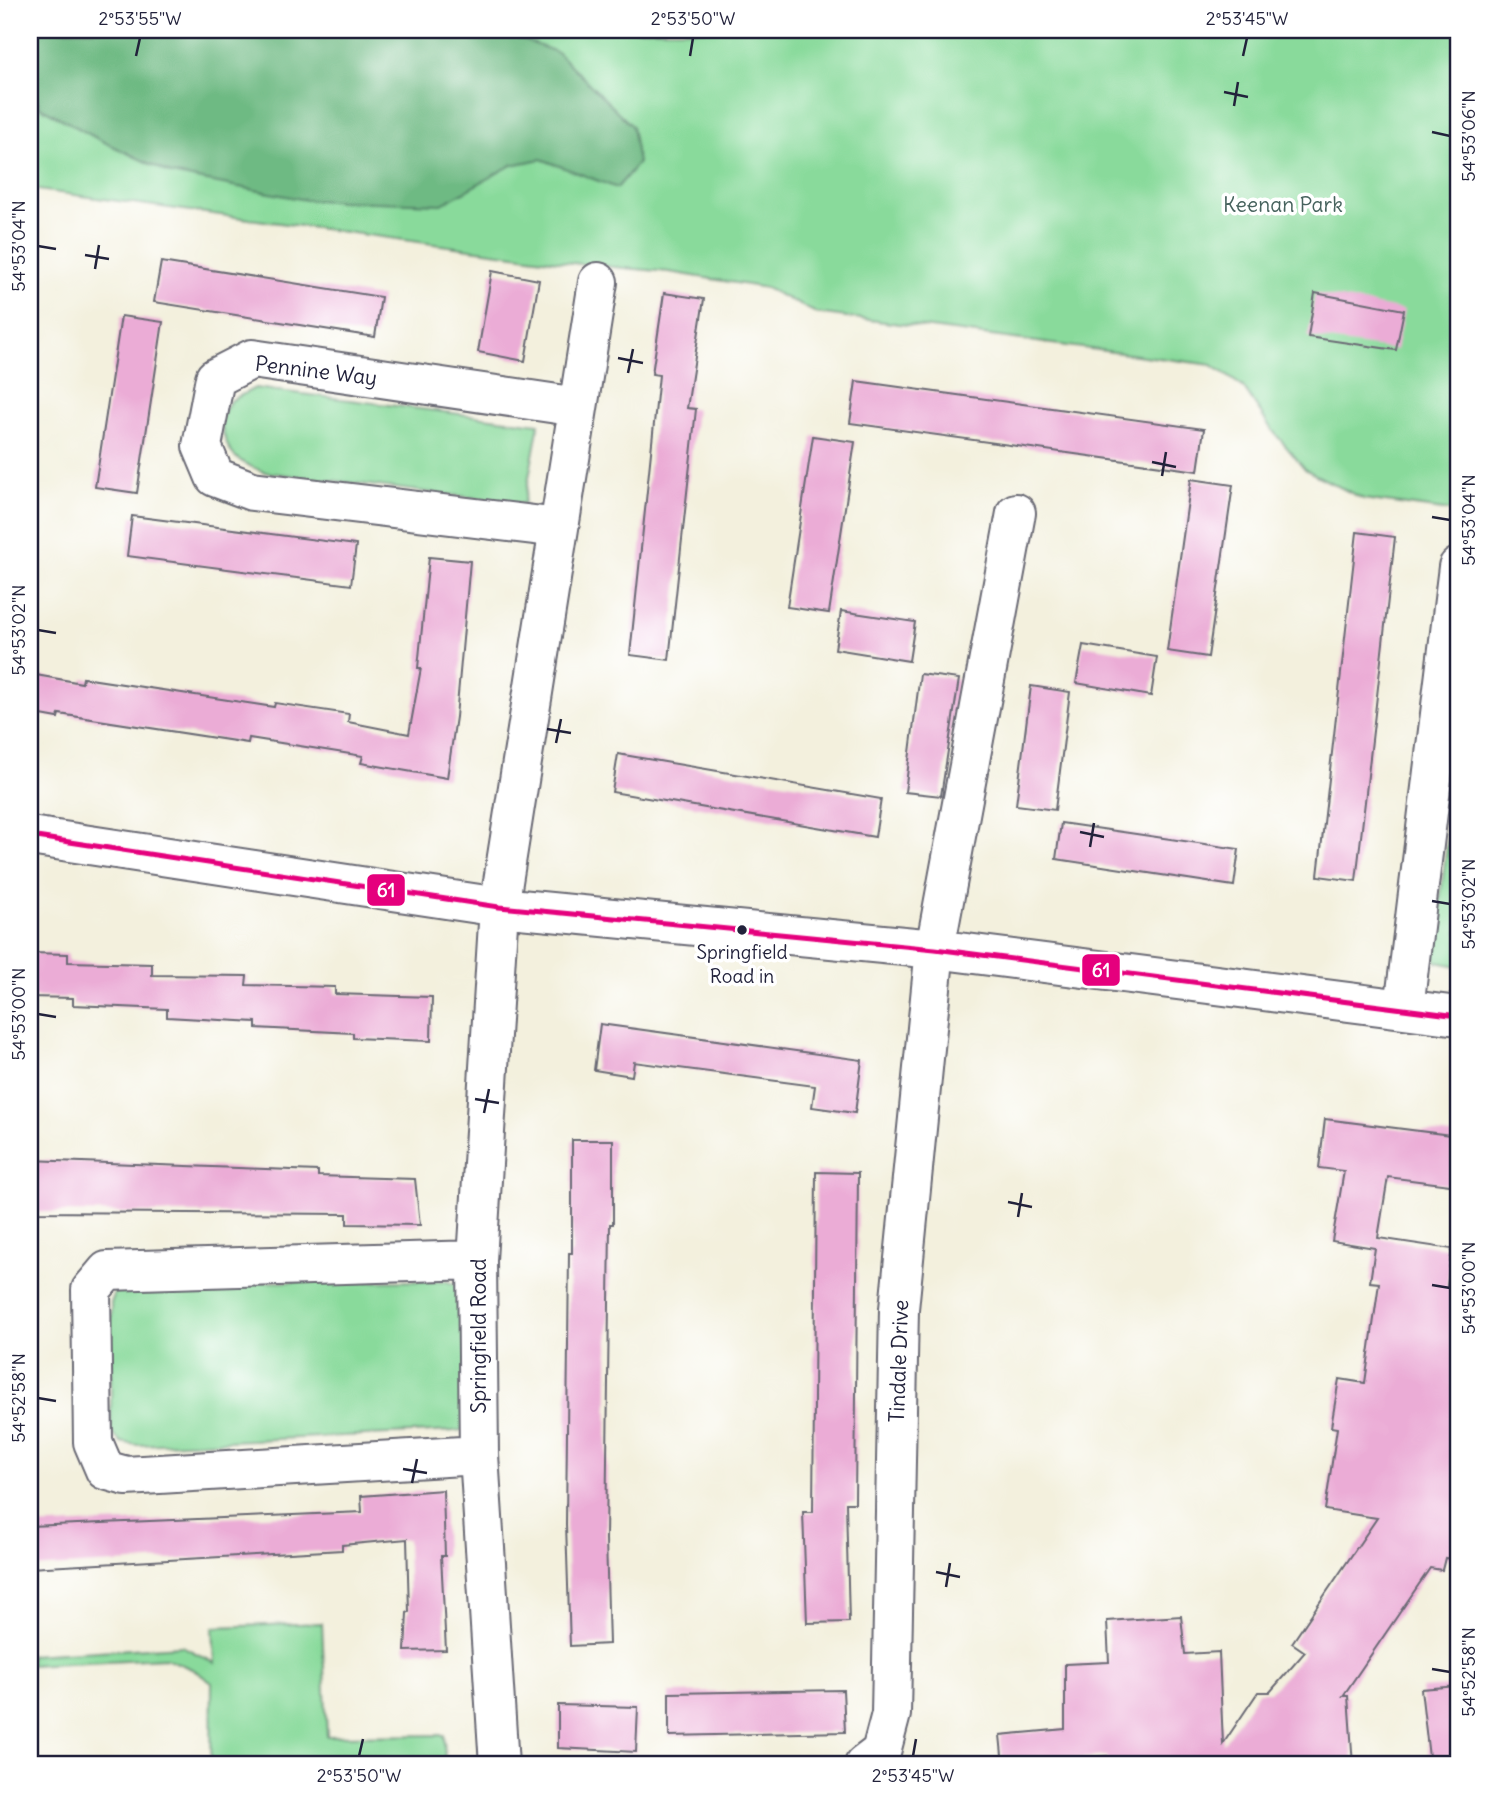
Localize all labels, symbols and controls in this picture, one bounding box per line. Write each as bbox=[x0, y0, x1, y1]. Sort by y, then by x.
text: 2°53'55"W bbox=[98, 7, 182, 30]
text: 2°53'50"W bbox=[651, 7, 735, 30]
text: 2°53'45"W bbox=[1206, 7, 1288, 30]
text: 54°53'06"N bbox=[1457, 90, 1480, 182]
park label: Keenan Park bbox=[1223, 191, 1343, 218]
text: 54°53'04"N bbox=[7, 200, 30, 292]
street label: Pennine Way bbox=[253, 350, 379, 391]
text: 54°53'04"N bbox=[1457, 474, 1480, 566]
text: 54°53'02"N bbox=[7, 584, 30, 676]
text: 54°53'02"N bbox=[1457, 858, 1480, 950]
line badge: 61 bbox=[366, 873, 406, 907]
text: 61 bbox=[377, 878, 395, 902]
marker: Springfield Road in bbox=[735, 923, 749, 937]
place label: Springfield Road in bbox=[696, 940, 788, 988]
line badge: 61 bbox=[1081, 953, 1121, 987]
text: 61 bbox=[1092, 958, 1110, 982]
text: 54°53'00"N bbox=[7, 967, 30, 1061]
text: 54°53'00"N bbox=[1457, 1241, 1480, 1335]
street label: Springfield Road bbox=[465, 1259, 492, 1413]
street label: Tindale Drive bbox=[883, 1299, 914, 1423]
text: 54°52'58"N bbox=[7, 1353, 30, 1443]
text: 54°52'58"N bbox=[1457, 1627, 1480, 1717]
text: 2°53'50"W bbox=[317, 1764, 401, 1787]
text: 2°53'45"W bbox=[872, 1764, 954, 1787]

